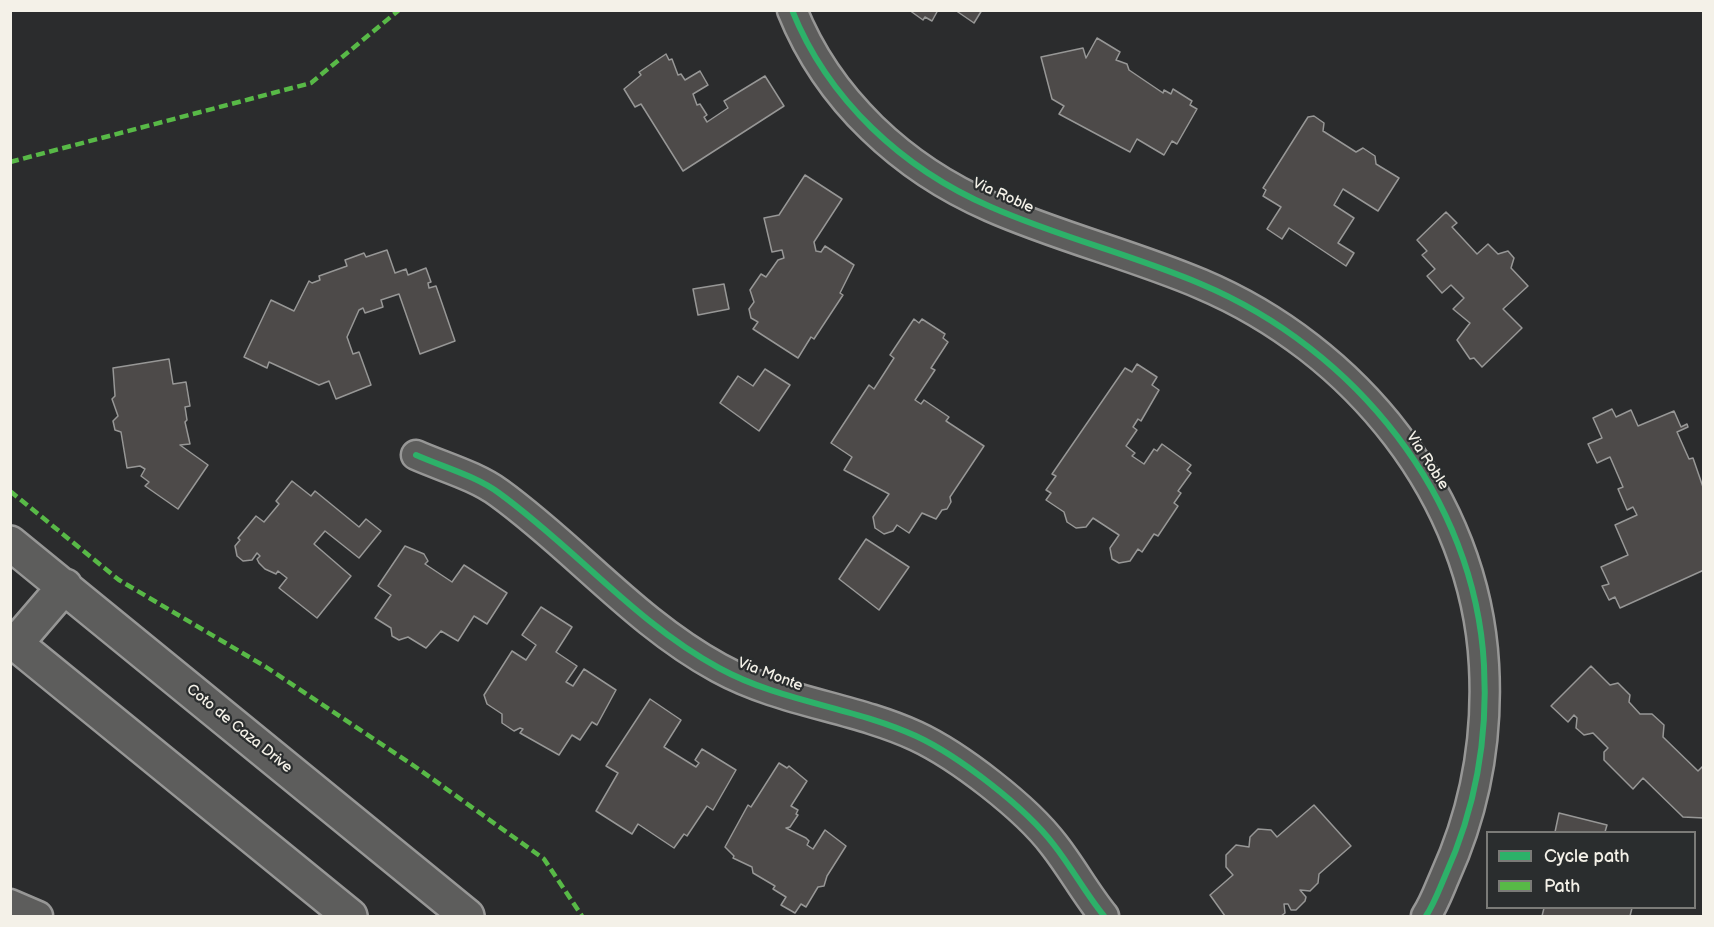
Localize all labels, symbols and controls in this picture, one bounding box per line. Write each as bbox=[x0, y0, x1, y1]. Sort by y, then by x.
street label: Via Roble bbox=[970, 175, 1036, 217]
street label: Via Roble bbox=[1402, 429, 1452, 493]
street label: Via Monte bbox=[735, 654, 805, 696]
street label: Coto de Caza Drive bbox=[182, 681, 296, 777]
legend bbox=[1486, 831, 1696, 909]
text: Cycle path bbox=[1544, 846, 1630, 867]
text: Path bbox=[1544, 876, 1580, 897]

